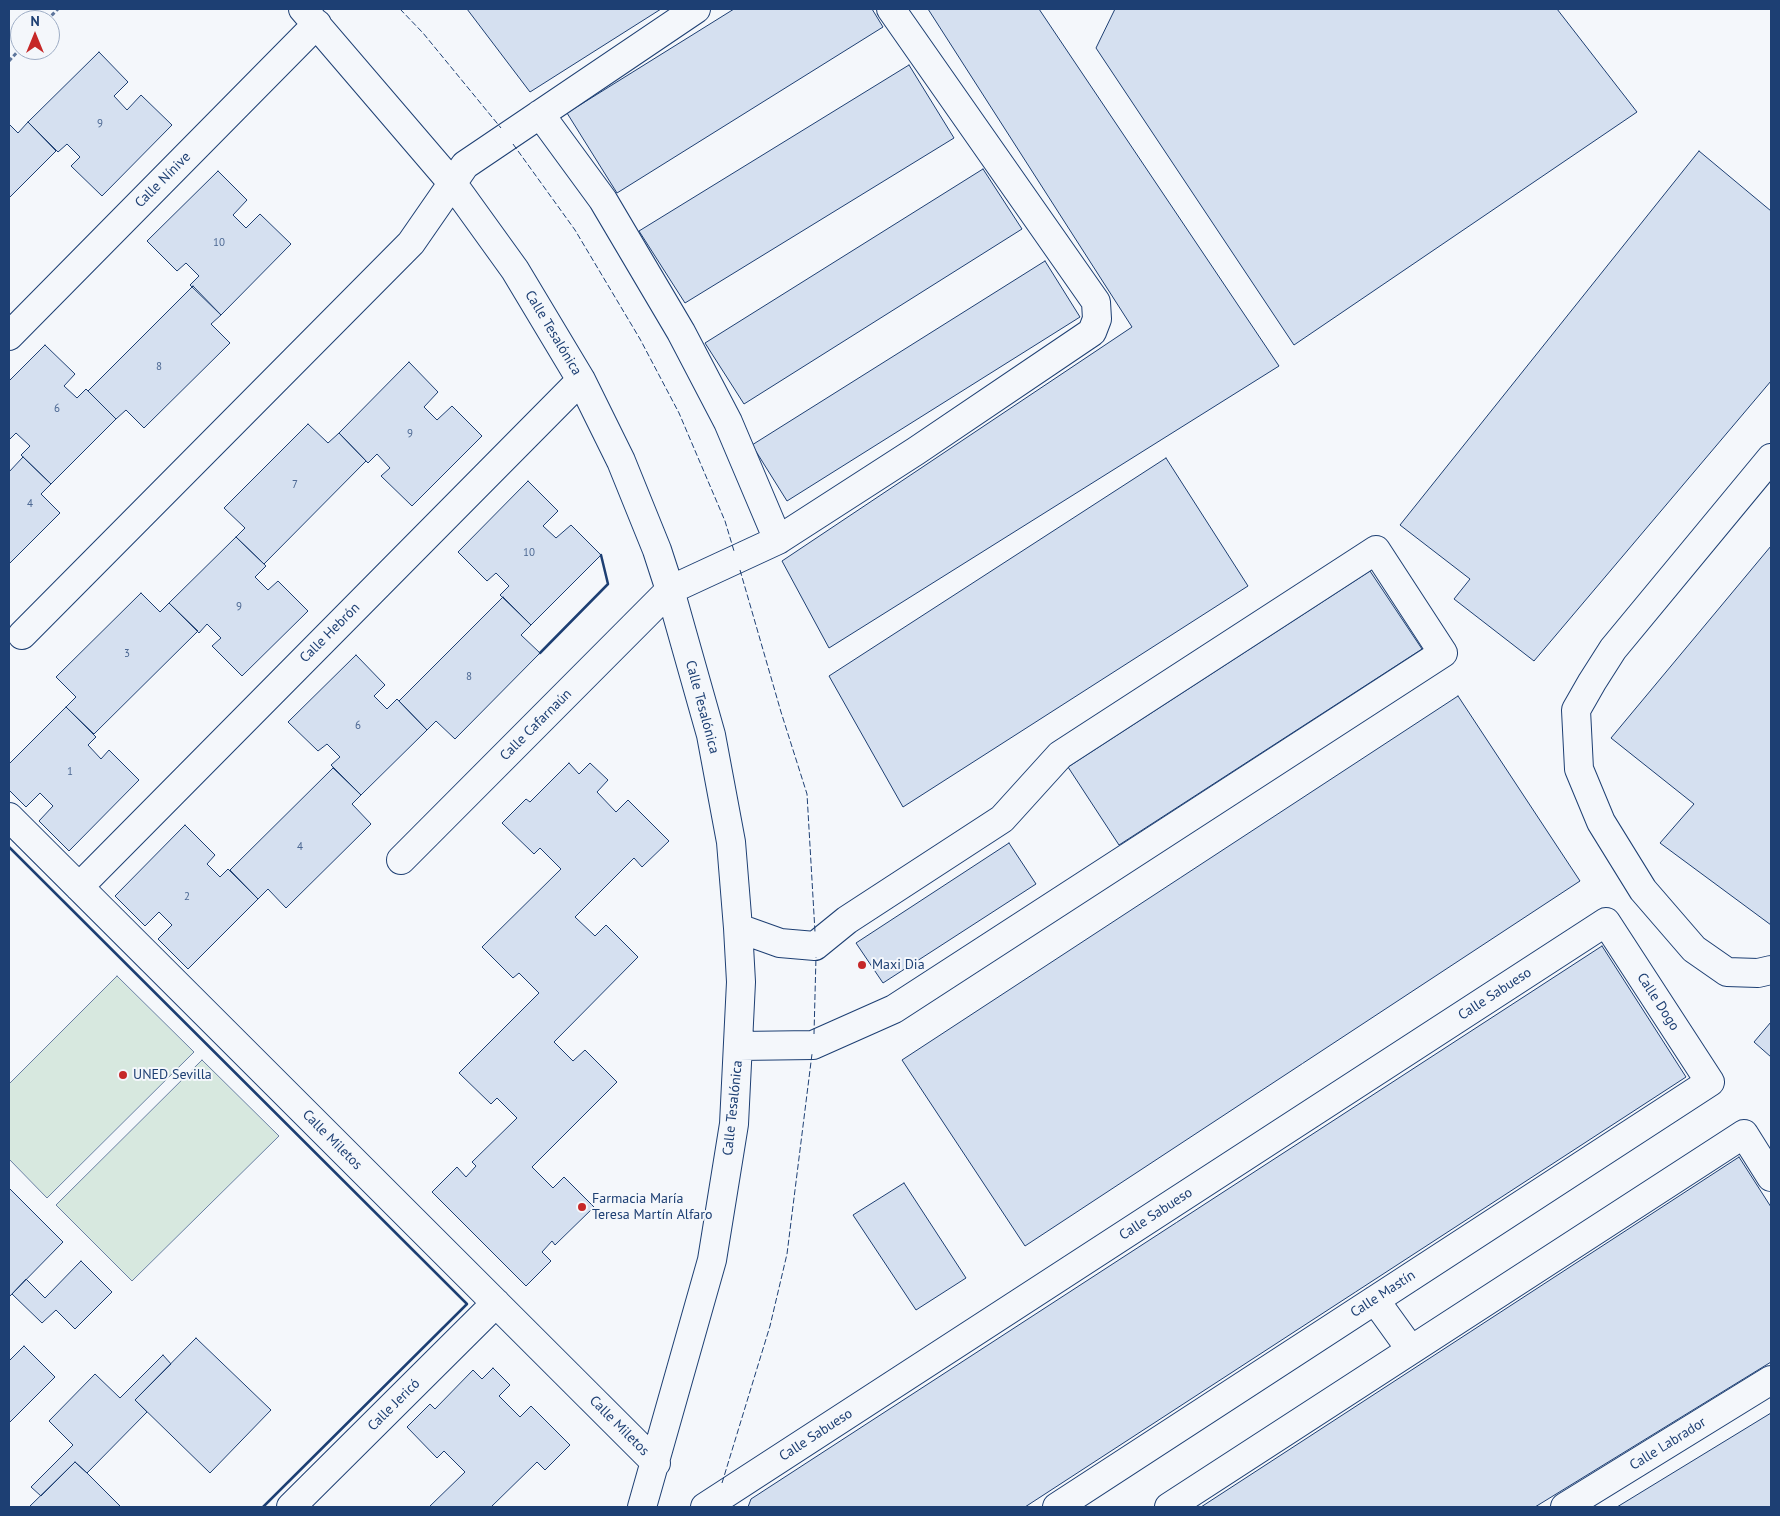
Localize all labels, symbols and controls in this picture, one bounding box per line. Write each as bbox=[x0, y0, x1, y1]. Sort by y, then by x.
north arrow bbox=[10, 10, 60, 60]
text: N bbox=[30, 12, 40, 30]
house number: 9 bbox=[97, 117, 103, 131]
street label: Calle Nínive bbox=[132, 149, 194, 211]
house number: 10 bbox=[213, 236, 225, 250]
street label: Calle Tesalónica bbox=[521, 288, 585, 378]
house number: 8 bbox=[156, 360, 162, 374]
house number: 6 bbox=[54, 402, 60, 416]
house number: 9 bbox=[407, 427, 413, 441]
house number: 7 bbox=[292, 478, 298, 492]
house number: 4 bbox=[27, 497, 33, 511]
house number: 10 bbox=[523, 546, 535, 560]
house number: 9 bbox=[236, 600, 242, 614]
street label: Calle Hebrón bbox=[297, 600, 363, 666]
house number: 3 bbox=[124, 647, 130, 661]
street label: Calle Tesalónica bbox=[681, 659, 723, 755]
house number: 8 bbox=[466, 670, 472, 684]
street label: Calle Cafarnaún bbox=[497, 686, 575, 764]
house number: 6 bbox=[355, 719, 361, 733]
house number: 1 bbox=[67, 765, 73, 779]
house number: 4 bbox=[297, 840, 303, 854]
house number: 2 bbox=[184, 890, 190, 904]
place label: Maxi Dia bbox=[872, 957, 925, 973]
marker: Maxi Dia bbox=[856, 959, 868, 971]
street label: Calle Sabueso bbox=[1455, 964, 1535, 1024]
street label: Calle Dogo bbox=[1633, 970, 1683, 1034]
street label: Calle Tesalónica bbox=[720, 1059, 746, 1157]
place label: UNED Sevilla bbox=[133, 1067, 212, 1083]
marker: UNED Sevilla bbox=[117, 1069, 129, 1081]
street label: Calle Miletos bbox=[299, 1107, 365, 1173]
street label: Calle Sabueso bbox=[1116, 1184, 1196, 1244]
place label: Farmacia María Teresa Martín Alfaro bbox=[592, 1191, 713, 1224]
marker: Farmacia María Teresa Martín Alfaro bbox=[576, 1201, 588, 1213]
street label: Calle Mastín bbox=[1347, 1267, 1419, 1321]
street label: Calle Jericó bbox=[364, 1375, 424, 1435]
street label: Calle Miletos bbox=[586, 1393, 652, 1459]
street label: Calle Sabueso bbox=[776, 1405, 856, 1465]
street label: Calle Labrador bbox=[1627, 1414, 1709, 1474]

